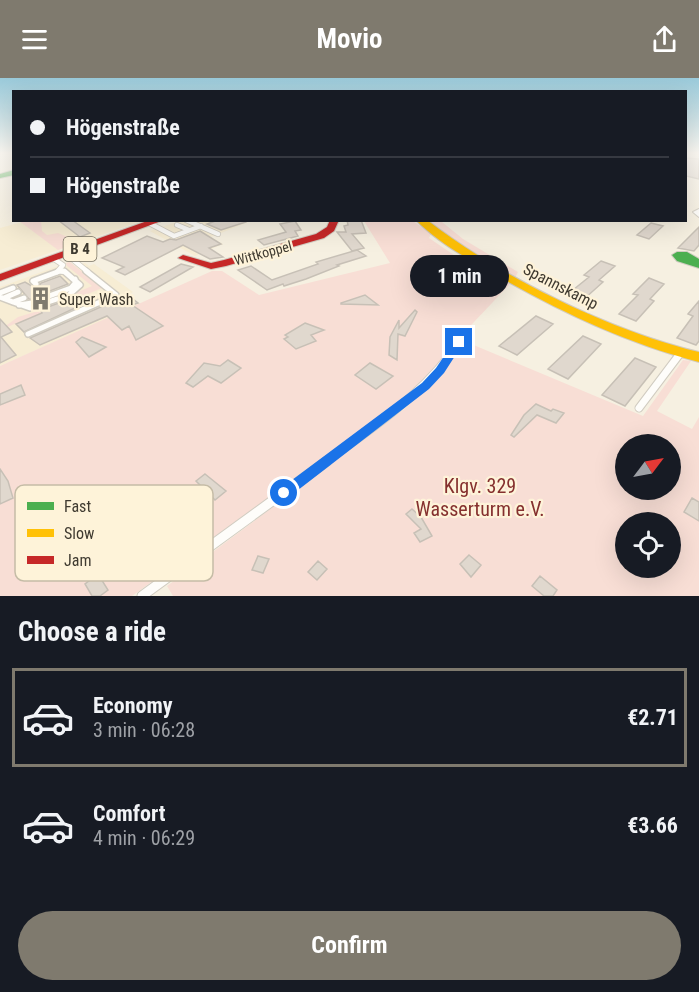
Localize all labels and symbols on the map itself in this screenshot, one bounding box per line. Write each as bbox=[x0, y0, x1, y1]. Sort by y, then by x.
road number: B 4 bbox=[64, 237, 97, 261]
street label: Wittkoppel bbox=[232, 238, 294, 268]
callout: 1 min bbox=[410, 255, 508, 297]
street label: Spannskamp bbox=[520, 259, 601, 313]
building icon: Super Wash bbox=[28, 286, 54, 312]
place label: Super Wash bbox=[59, 290, 134, 309]
route end bbox=[445, 328, 472, 355]
north arrow bbox=[615, 434, 681, 500]
park label: Klgv. 329 Wasserturm e.V. bbox=[416, 474, 544, 521]
route start bbox=[270, 479, 297, 506]
legend bbox=[15, 485, 213, 581]
text: Fast bbox=[64, 497, 91, 516]
text: Slow bbox=[64, 524, 94, 543]
text: Jam bbox=[64, 551, 91, 570]

